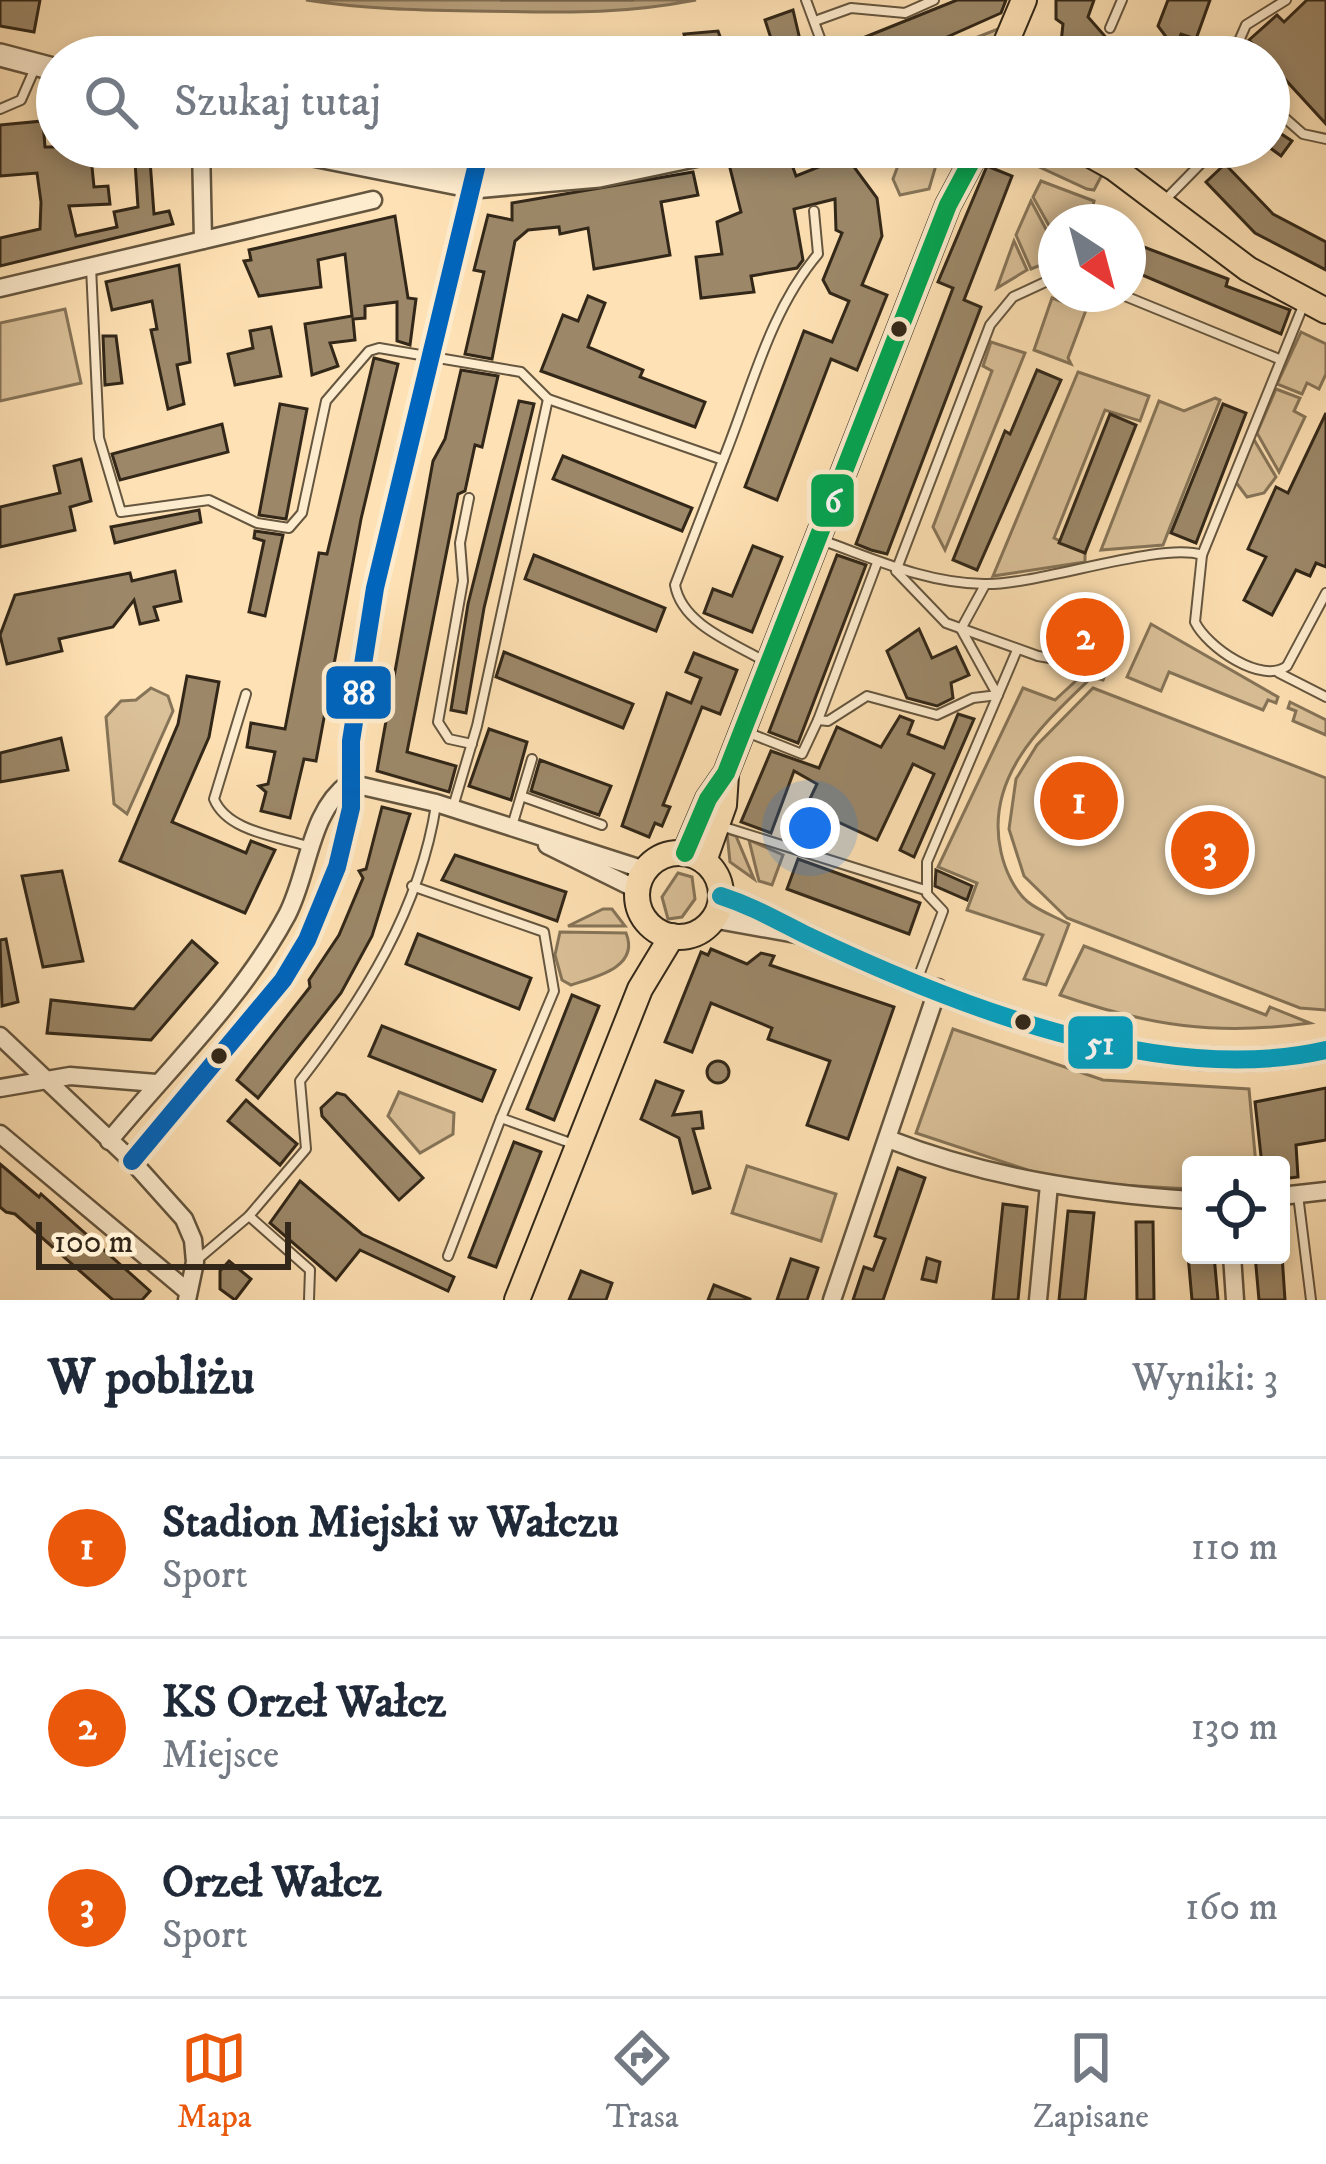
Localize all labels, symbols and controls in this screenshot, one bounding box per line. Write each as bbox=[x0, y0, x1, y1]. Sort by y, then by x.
search box bbox=[36, 36, 1290, 168]
icon: search bbox=[78, 69, 144, 135]
text: Szukaj tutaj bbox=[174, 74, 381, 130]
north arrow bbox=[1038, 204, 1146, 312]
unlabelled marker bbox=[888, 318, 910, 340]
line badge: 6 bbox=[809, 472, 856, 529]
text: 6 bbox=[824, 482, 843, 523]
pin: 2 bbox=[1046, 592, 1124, 682]
line badge: 88 bbox=[324, 664, 393, 721]
text: 88 bbox=[342, 674, 376, 715]
pin: 1 bbox=[1040, 756, 1118, 846]
your location bbox=[780, 798, 840, 858]
pin: 3 bbox=[1171, 805, 1249, 895]
unlabelled marker bbox=[1012, 1011, 1034, 1033]
line badge: 51 bbox=[1066, 1014, 1135, 1071]
text: 51 bbox=[1085, 1024, 1114, 1065]
unlabelled marker bbox=[208, 1045, 230, 1067]
map controls bbox=[1182, 1156, 1290, 1264]
button: locate bbox=[1182, 1156, 1290, 1264]
scale bar bbox=[36, 1216, 291, 1269]
text: 100 m bbox=[54, 1222, 133, 1263]
text: W pobliżu bbox=[48, 1346, 255, 1410]
text: Wyniki: 3 bbox=[1132, 1354, 1278, 1403]
text: Stadion Miejski w Wałczu bbox=[162, 1495, 619, 1551]
text: 1 bbox=[80, 1523, 94, 1572]
text: 110 m bbox=[1191, 1523, 1278, 1572]
text: Sport bbox=[162, 1551, 248, 1600]
text: KS Orzeł Wałcz bbox=[162, 1675, 446, 1731]
text: 2 bbox=[77, 1703, 97, 1752]
text: 130 m bbox=[1190, 1703, 1278, 1752]
text: Miejsce bbox=[162, 1731, 279, 1780]
text: Orzeł Wałcz bbox=[162, 1855, 382, 1911]
text: 3 bbox=[80, 1883, 94, 1932]
text: 160 m bbox=[1185, 1883, 1278, 1932]
text: Sport bbox=[162, 1911, 248, 1960]
tab: Mapa bbox=[177, 2025, 252, 2138]
tab: Trasa bbox=[606, 2025, 679, 2138]
tab: Zapisane bbox=[1033, 2025, 1149, 2138]

